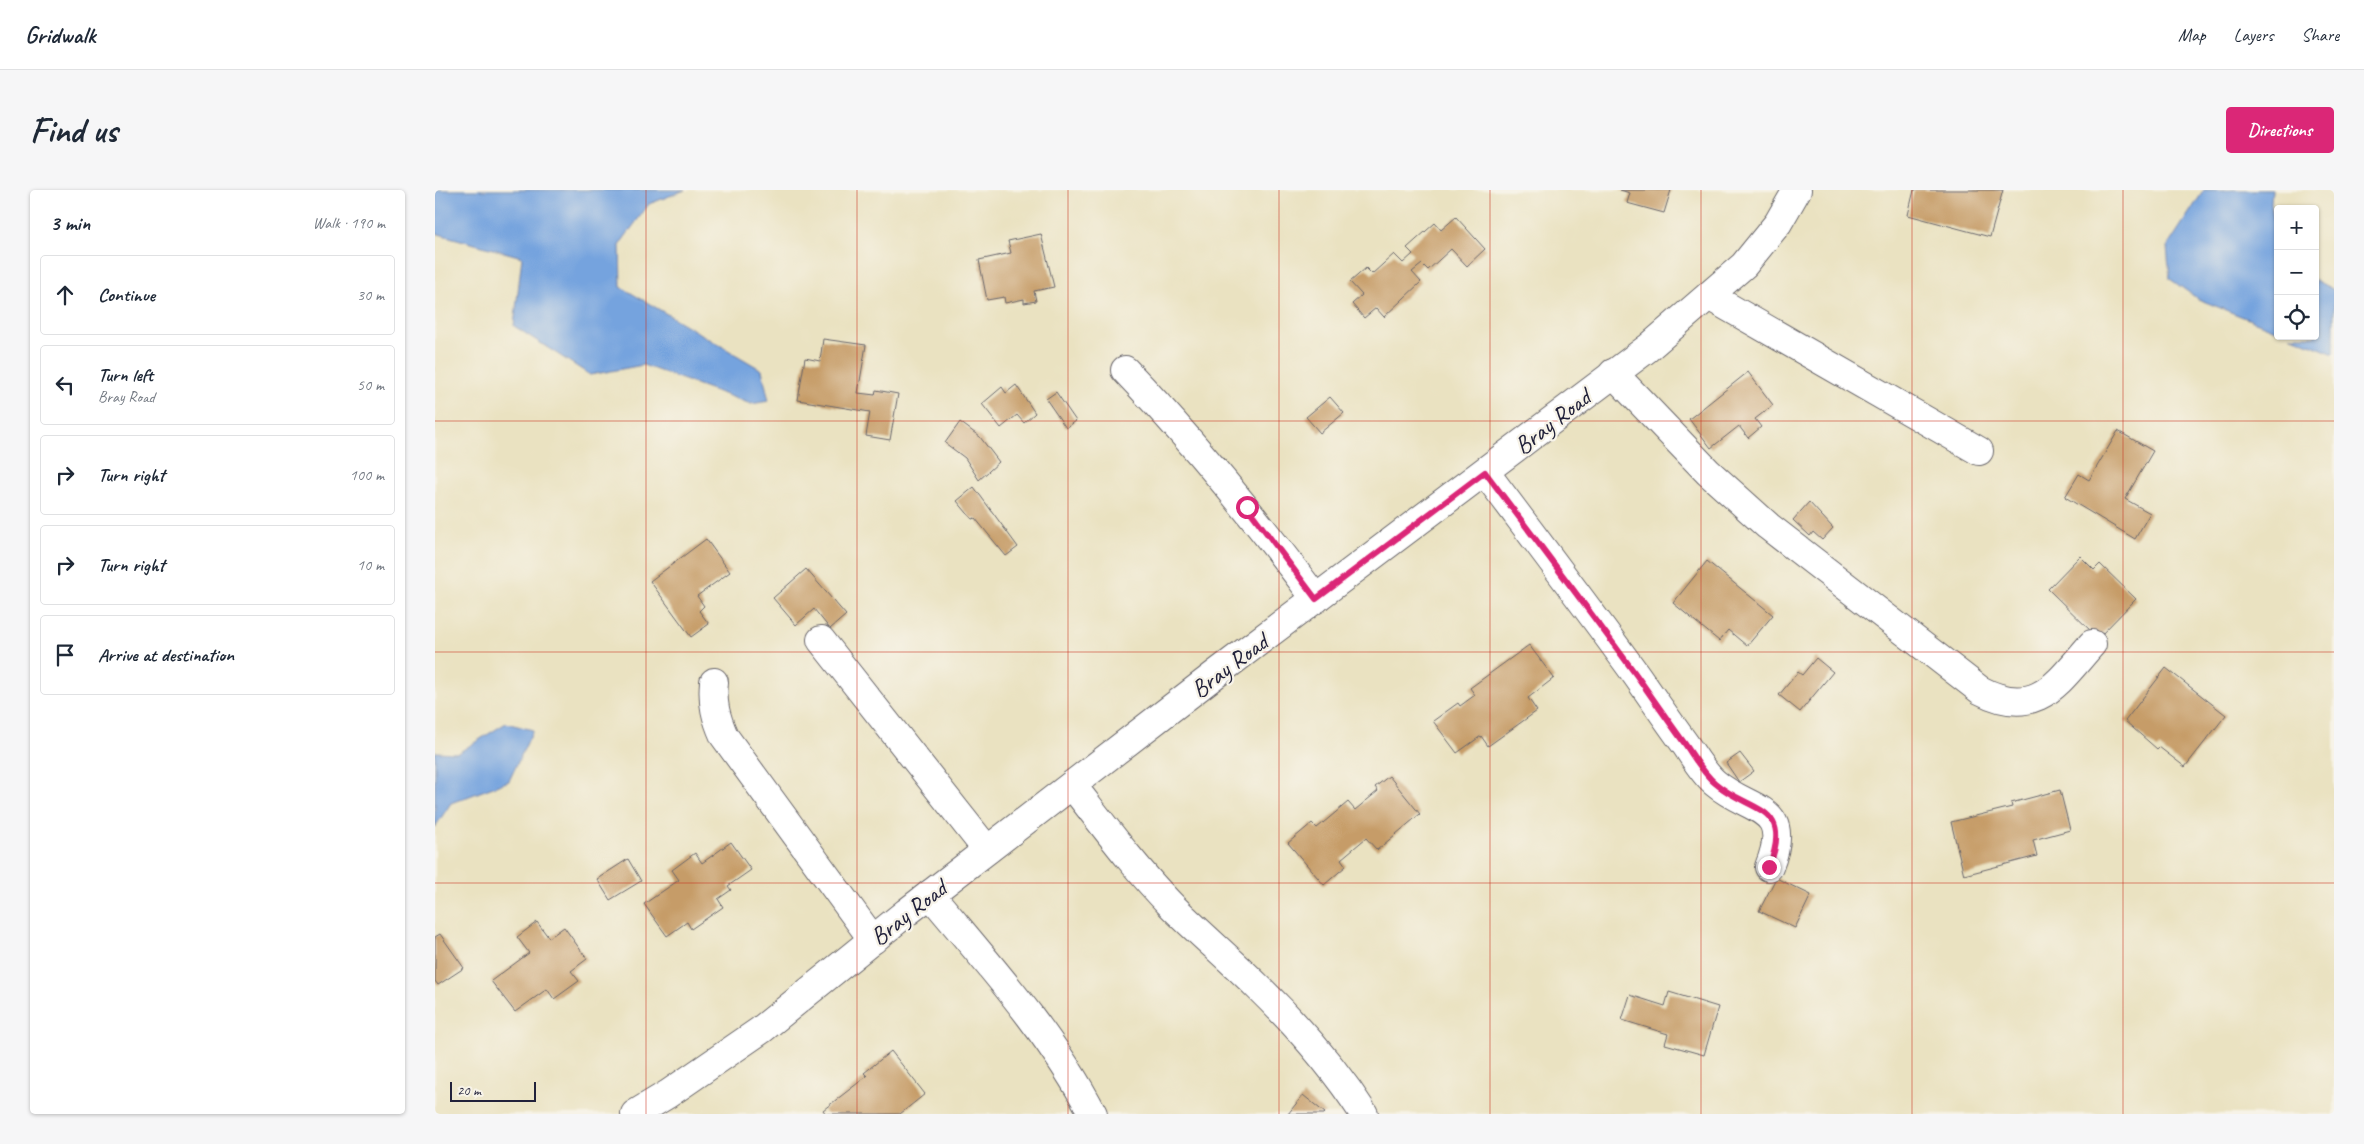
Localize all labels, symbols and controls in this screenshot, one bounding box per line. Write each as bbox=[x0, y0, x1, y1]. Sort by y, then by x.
text: Gridwalk bbox=[25, 20, 95, 50]
text: Map bbox=[2178, 24, 2206, 46]
text: Layers bbox=[2234, 24, 2273, 46]
text: Share bbox=[2301, 24, 2339, 46]
button: Directions bbox=[2226, 107, 2334, 153]
text: Find us bbox=[30, 108, 117, 153]
map controls bbox=[2274, 205, 2319, 340]
button: + bbox=[2274, 205, 2319, 250]
text: 3 min bbox=[50, 210, 90, 236]
text: Walk · 190 m bbox=[313, 213, 385, 233]
button: − bbox=[2274, 250, 2319, 295]
icon: ahead bbox=[51, 281, 79, 309]
text: Continue bbox=[98, 283, 155, 307]
text: 30 m bbox=[357, 285, 384, 305]
button: locate bbox=[2274, 295, 2319, 340]
text: Turn left bbox=[98, 363, 153, 387]
icon: left bbox=[51, 371, 79, 399]
text: 50 m bbox=[357, 375, 384, 395]
street label: Bray Road bbox=[1508, 380, 1600, 462]
text: Bray Road bbox=[98, 387, 155, 407]
icon: right bbox=[51, 461, 79, 489]
text: Turn right bbox=[98, 463, 165, 487]
text: 100 m bbox=[350, 465, 384, 485]
route start bbox=[1236, 496, 1259, 519]
icon: right bbox=[51, 551, 79, 579]
text: Turn right bbox=[98, 553, 165, 577]
text: 10 m bbox=[357, 555, 384, 575]
street label: Bray Road bbox=[1185, 624, 1277, 705]
icon: arrive bbox=[51, 641, 79, 669]
text: Arrive at destination bbox=[98, 643, 234, 667]
route end bbox=[1758, 856, 1781, 879]
street label: Bray Road bbox=[864, 871, 956, 953]
scale bar bbox=[450, 1079, 536, 1102]
text: 20 m bbox=[457, 1082, 481, 1099]

